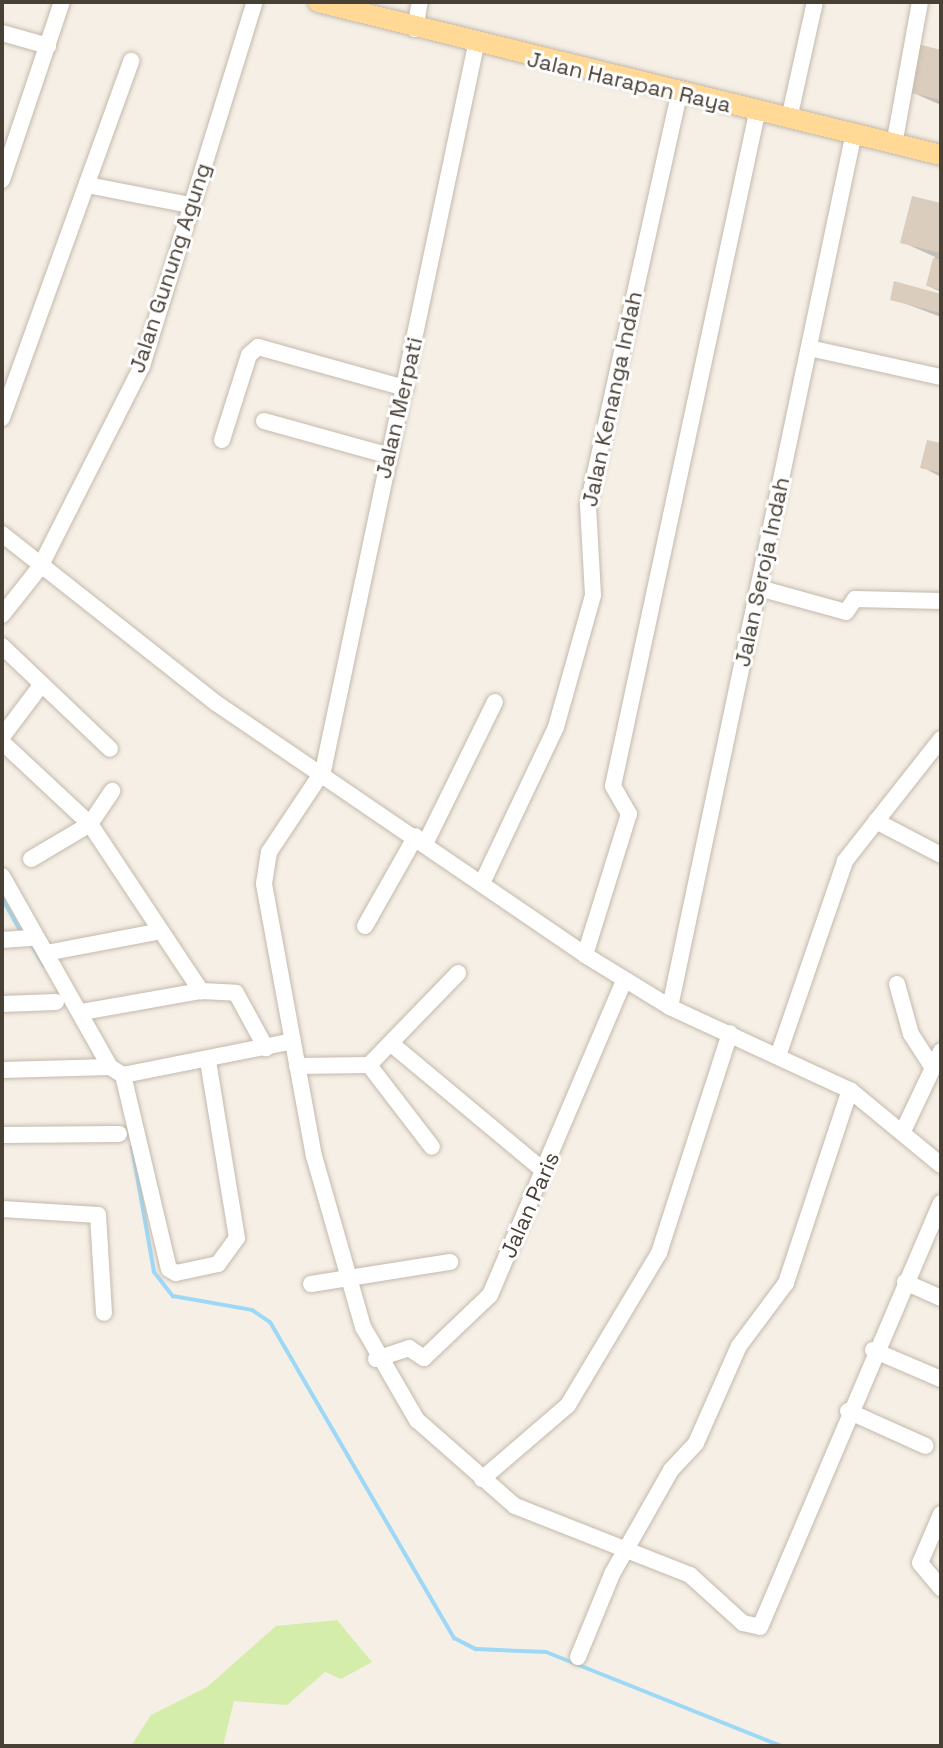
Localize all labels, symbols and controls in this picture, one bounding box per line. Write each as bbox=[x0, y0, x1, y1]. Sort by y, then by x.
street label: Jalan Harapan Raya bbox=[525, 46, 733, 118]
street label: Jalan Gunung Agung bbox=[124, 160, 216, 376]
street label: Jalan Kenanga Indah bbox=[576, 289, 648, 509]
street label: Jalan Merpati bbox=[370, 335, 428, 481]
street label: Jalan Seroja Indah bbox=[729, 475, 795, 669]
street label: Jalan Paris bbox=[495, 1148, 565, 1262]

